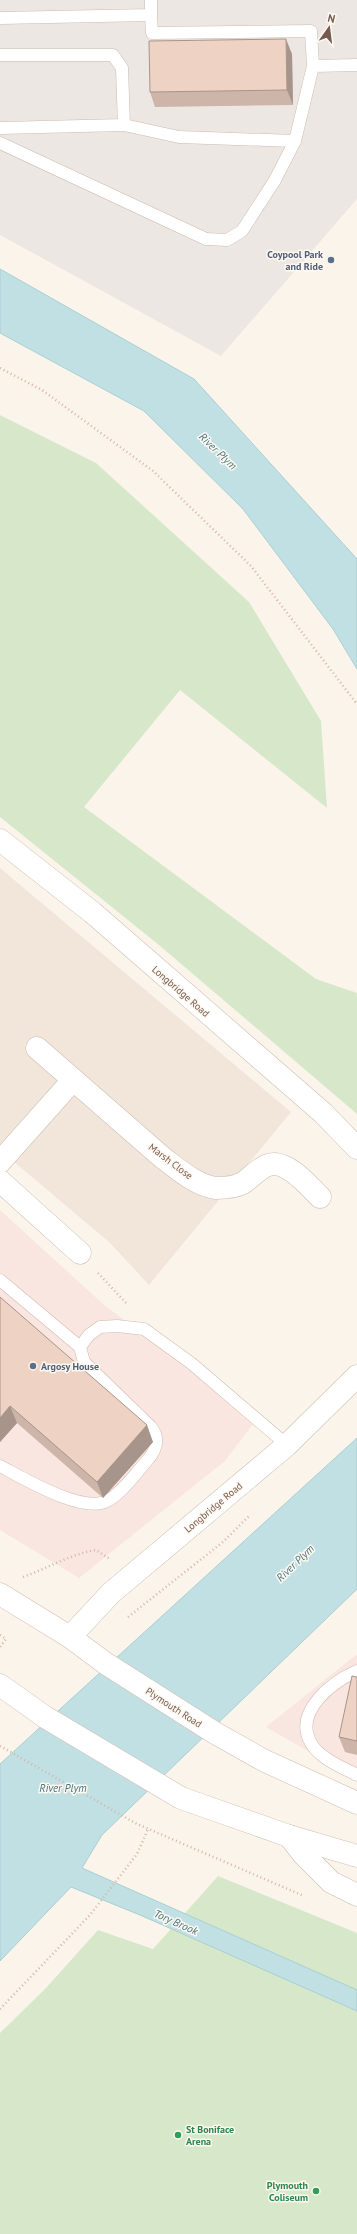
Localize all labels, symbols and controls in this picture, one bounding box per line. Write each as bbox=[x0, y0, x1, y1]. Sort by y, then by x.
north arrow bbox=[309, 8, 349, 48]
text: N bbox=[326, 11, 337, 26]
place label: Coypool Park and Ride bbox=[267, 248, 323, 273]
marker: Coypool Park and Ride bbox=[326, 255, 336, 265]
water label: River Plym bbox=[196, 430, 240, 472]
street label: Longbridge Road bbox=[149, 963, 212, 1020]
street label: Marsh Close bbox=[146, 1141, 195, 1182]
place label: Argosy House bbox=[41, 1360, 99, 1373]
marker: Argosy House bbox=[28, 1361, 38, 1371]
street label: Longbridge Road bbox=[182, 1479, 245, 1535]
water label: River Plym bbox=[273, 1542, 317, 1584]
street label: Plymouth Road bbox=[143, 1684, 204, 1731]
water label: River Plym bbox=[39, 1781, 87, 1795]
water label: Tory Brook bbox=[152, 1906, 201, 1938]
place label: St Boniface Arena bbox=[186, 2123, 234, 2148]
marker: St Boniface Arena bbox=[173, 2130, 183, 2140]
place label: Plymouth Coliseum bbox=[267, 2179, 308, 2204]
marker: Plymouth Coliseum bbox=[311, 2186, 321, 2196]

